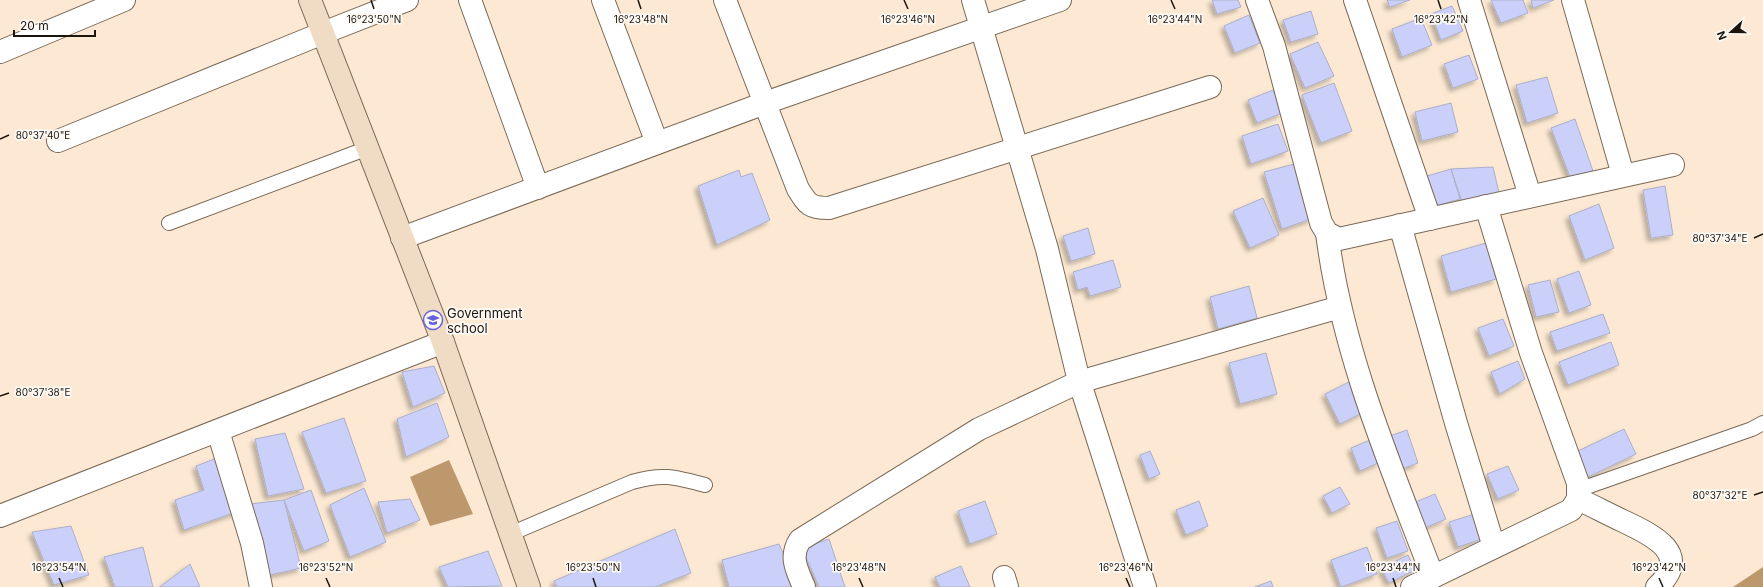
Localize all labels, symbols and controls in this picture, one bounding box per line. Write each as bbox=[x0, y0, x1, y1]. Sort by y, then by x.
scale bar bbox=[14, 12, 95, 38]
north arrow bbox=[1711, 12, 1751, 52]
text: 16°23'50"N bbox=[347, 13, 401, 25]
text: 16°23'48"N bbox=[614, 13, 668, 25]
text: 16°23'46"N bbox=[881, 13, 935, 25]
text: 16°23'44"N bbox=[1148, 13, 1202, 25]
text: 16°23'42"N bbox=[1414, 13, 1468, 25]
text: 20 m bbox=[20, 18, 49, 33]
text: N bbox=[1714, 29, 1730, 42]
text: 80°37'40"E bbox=[16, 129, 70, 141]
text: 80°37'34"E bbox=[1692, 232, 1748, 244]
place label: Government school bbox=[447, 305, 523, 336]
school or university icon: Government school bbox=[422, 309, 444, 331]
text: 80°37'38"E bbox=[16, 386, 70, 398]
text: 80°37'32"E bbox=[1693, 489, 1747, 501]
text: 16°23'54"N bbox=[32, 561, 86, 573]
text: 16°23'52"N bbox=[299, 561, 353, 573]
text: 16°23'50"N bbox=[566, 561, 620, 573]
text: 16°23'48"N bbox=[832, 561, 886, 573]
text: 16°23'46"N bbox=[1099, 561, 1153, 573]
text: 16°23'44"N bbox=[1366, 561, 1420, 573]
text: 16°23'42"N bbox=[1632, 561, 1686, 573]

